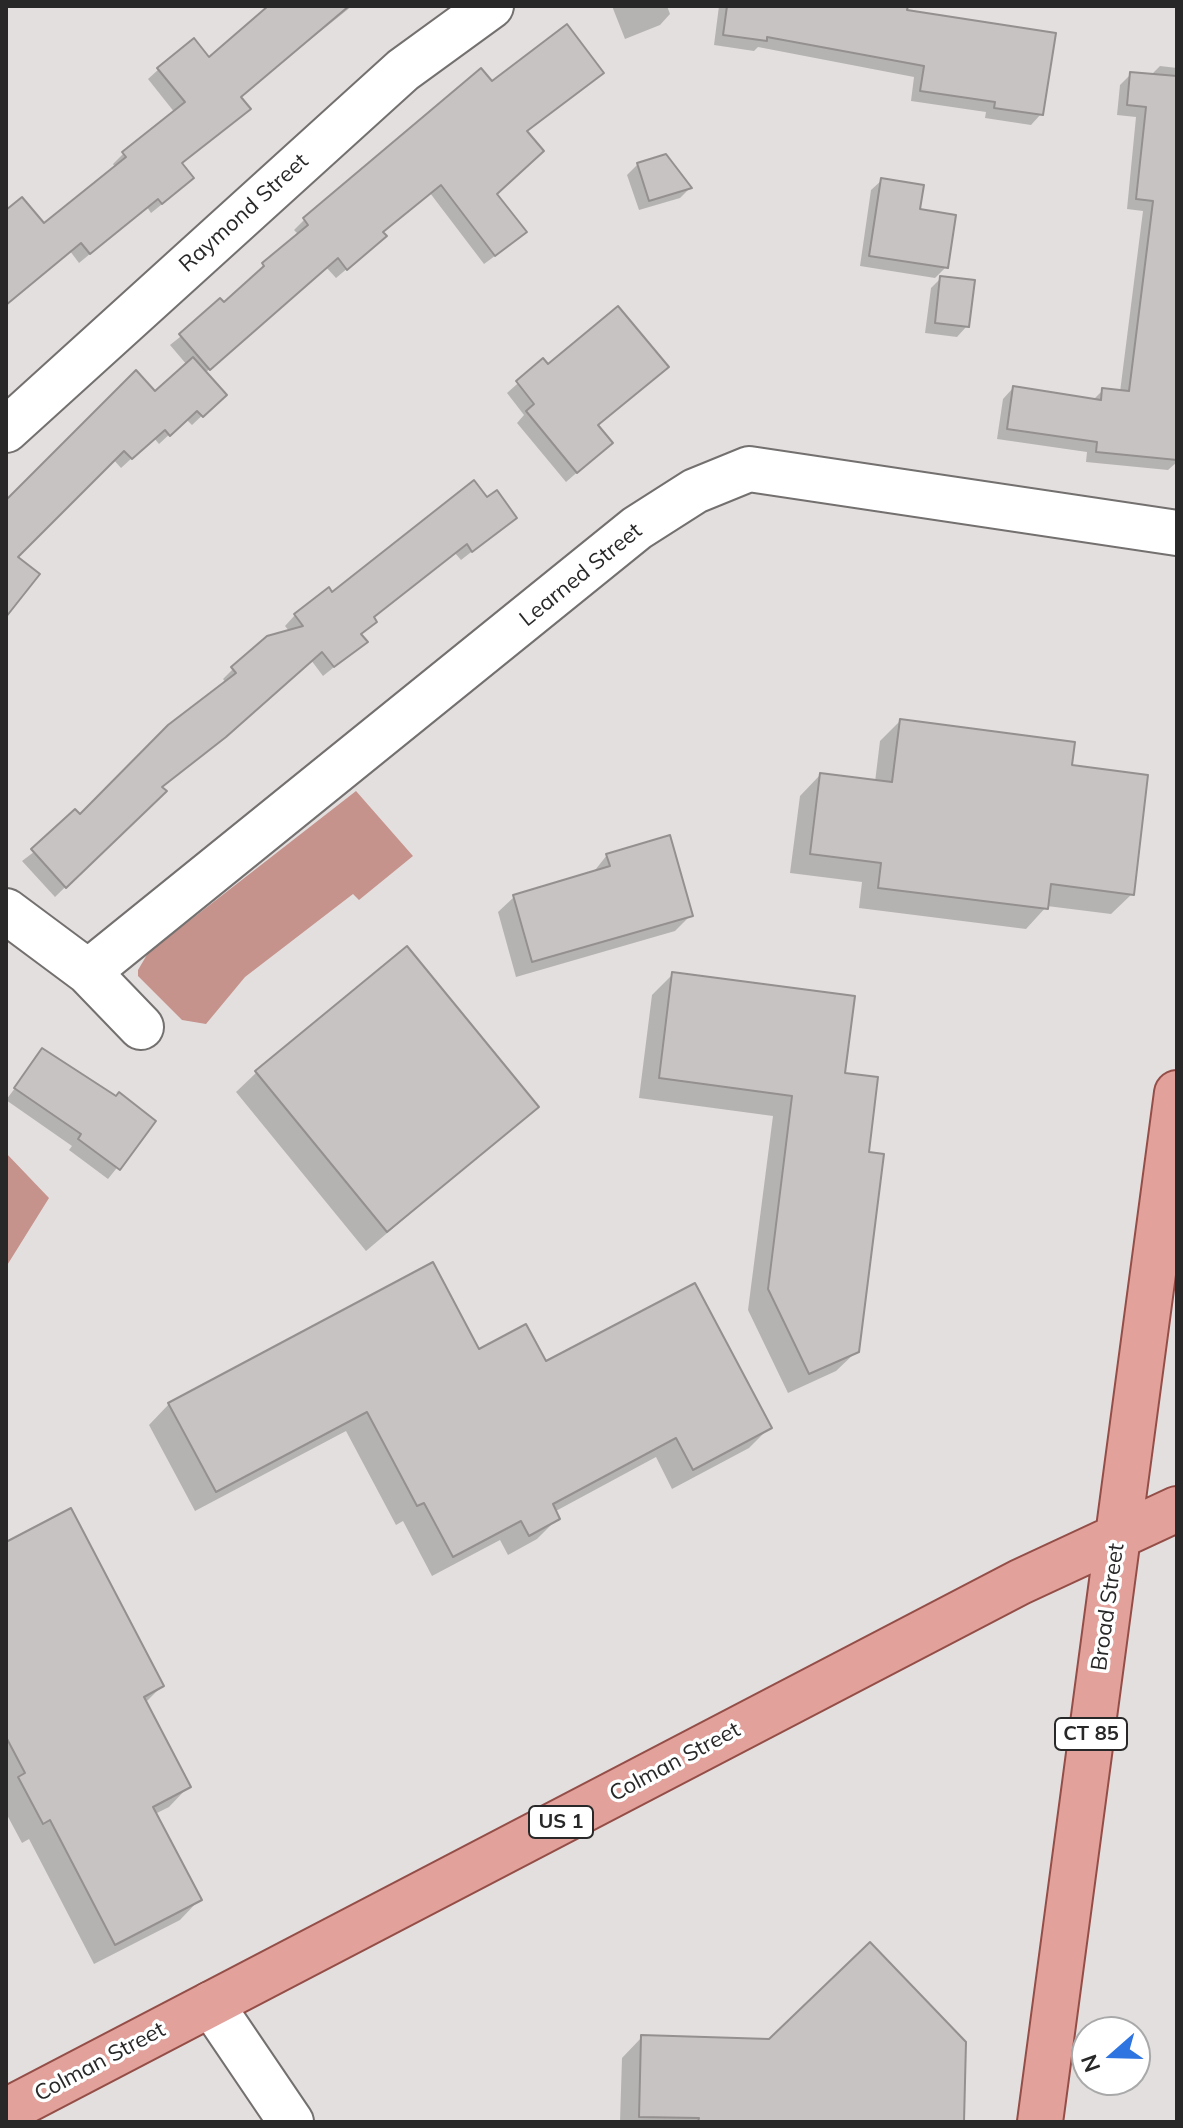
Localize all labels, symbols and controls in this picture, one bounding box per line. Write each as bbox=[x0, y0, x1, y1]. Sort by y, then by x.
street label: Raymond Street bbox=[174, 148, 314, 278]
street label: Learned Street bbox=[515, 518, 647, 632]
street label: Broad Street bbox=[1086, 1542, 1130, 1672]
street label: Colman Street bbox=[605, 1717, 745, 1807]
road number: CT 85 bbox=[1055, 1718, 1127, 1750]
road number: US 1 bbox=[529, 1806, 593, 1838]
north arrow bbox=[1071, 2016, 1151, 2096]
street label: Colman Street bbox=[30, 2017, 170, 2107]
text: N bbox=[1074, 2051, 1106, 2076]

